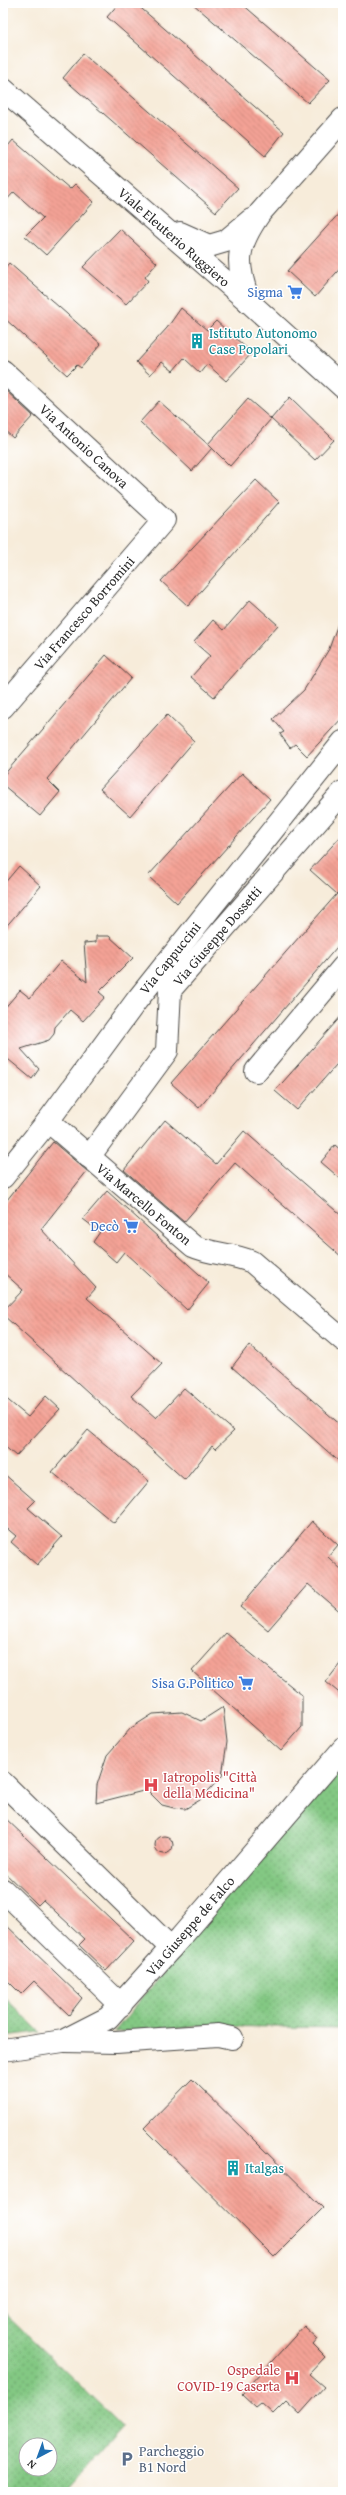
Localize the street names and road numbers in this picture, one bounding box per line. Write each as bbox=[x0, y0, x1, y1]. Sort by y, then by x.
street label: Viale Eleuterio Ruggiero bbox=[114, 183, 234, 291]
street label: Via Antonio Canova bbox=[35, 399, 133, 493]
street label: Via Francesco Borromini bbox=[29, 552, 139, 674]
street label: Via Giuseppe Dossetti bbox=[168, 882, 266, 990]
street label: Via Cappuccini bbox=[135, 918, 205, 998]
street label: Via Marcello Fonton bbox=[92, 1158, 196, 1250]
street label: Via Giuseppe de Falco bbox=[141, 1872, 239, 1980]

